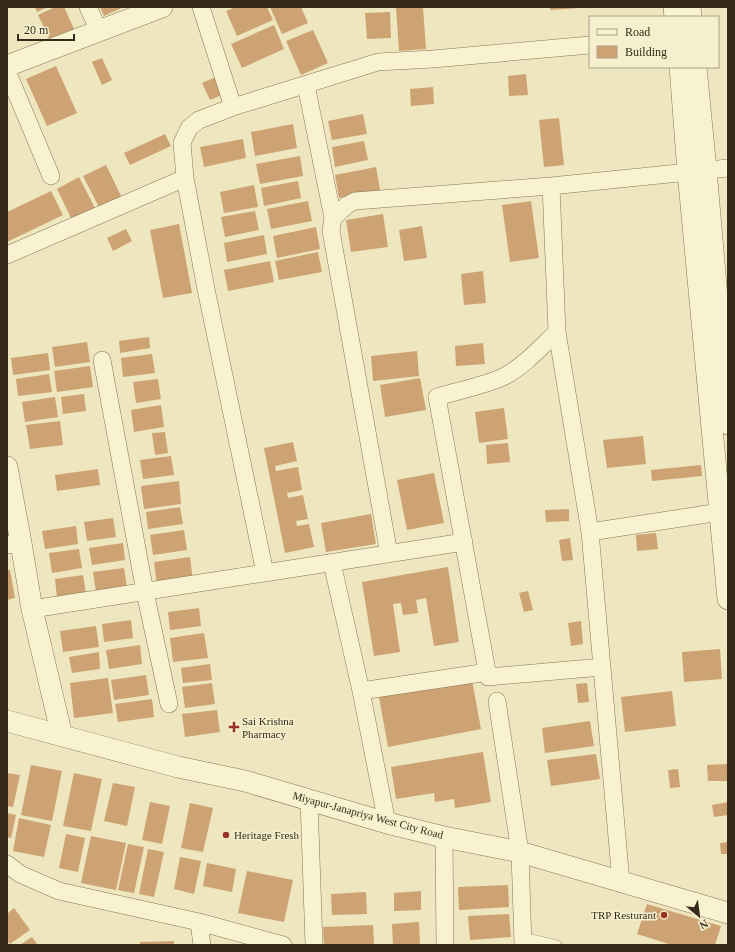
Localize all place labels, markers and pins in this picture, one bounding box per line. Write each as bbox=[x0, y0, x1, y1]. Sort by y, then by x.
place label: Sai Krishna Pharmacy bbox=[242, 715, 294, 740]
marker: Sai Krishna Pharmacy bbox=[229, 722, 239, 732]
place label: Heritage Fresh bbox=[234, 829, 300, 841]
marker: Heritage Fresh bbox=[221, 830, 231, 840]
place label: TRP Resturant bbox=[591, 909, 656, 921]
marker: TRP Resturant bbox=[659, 910, 669, 920]

